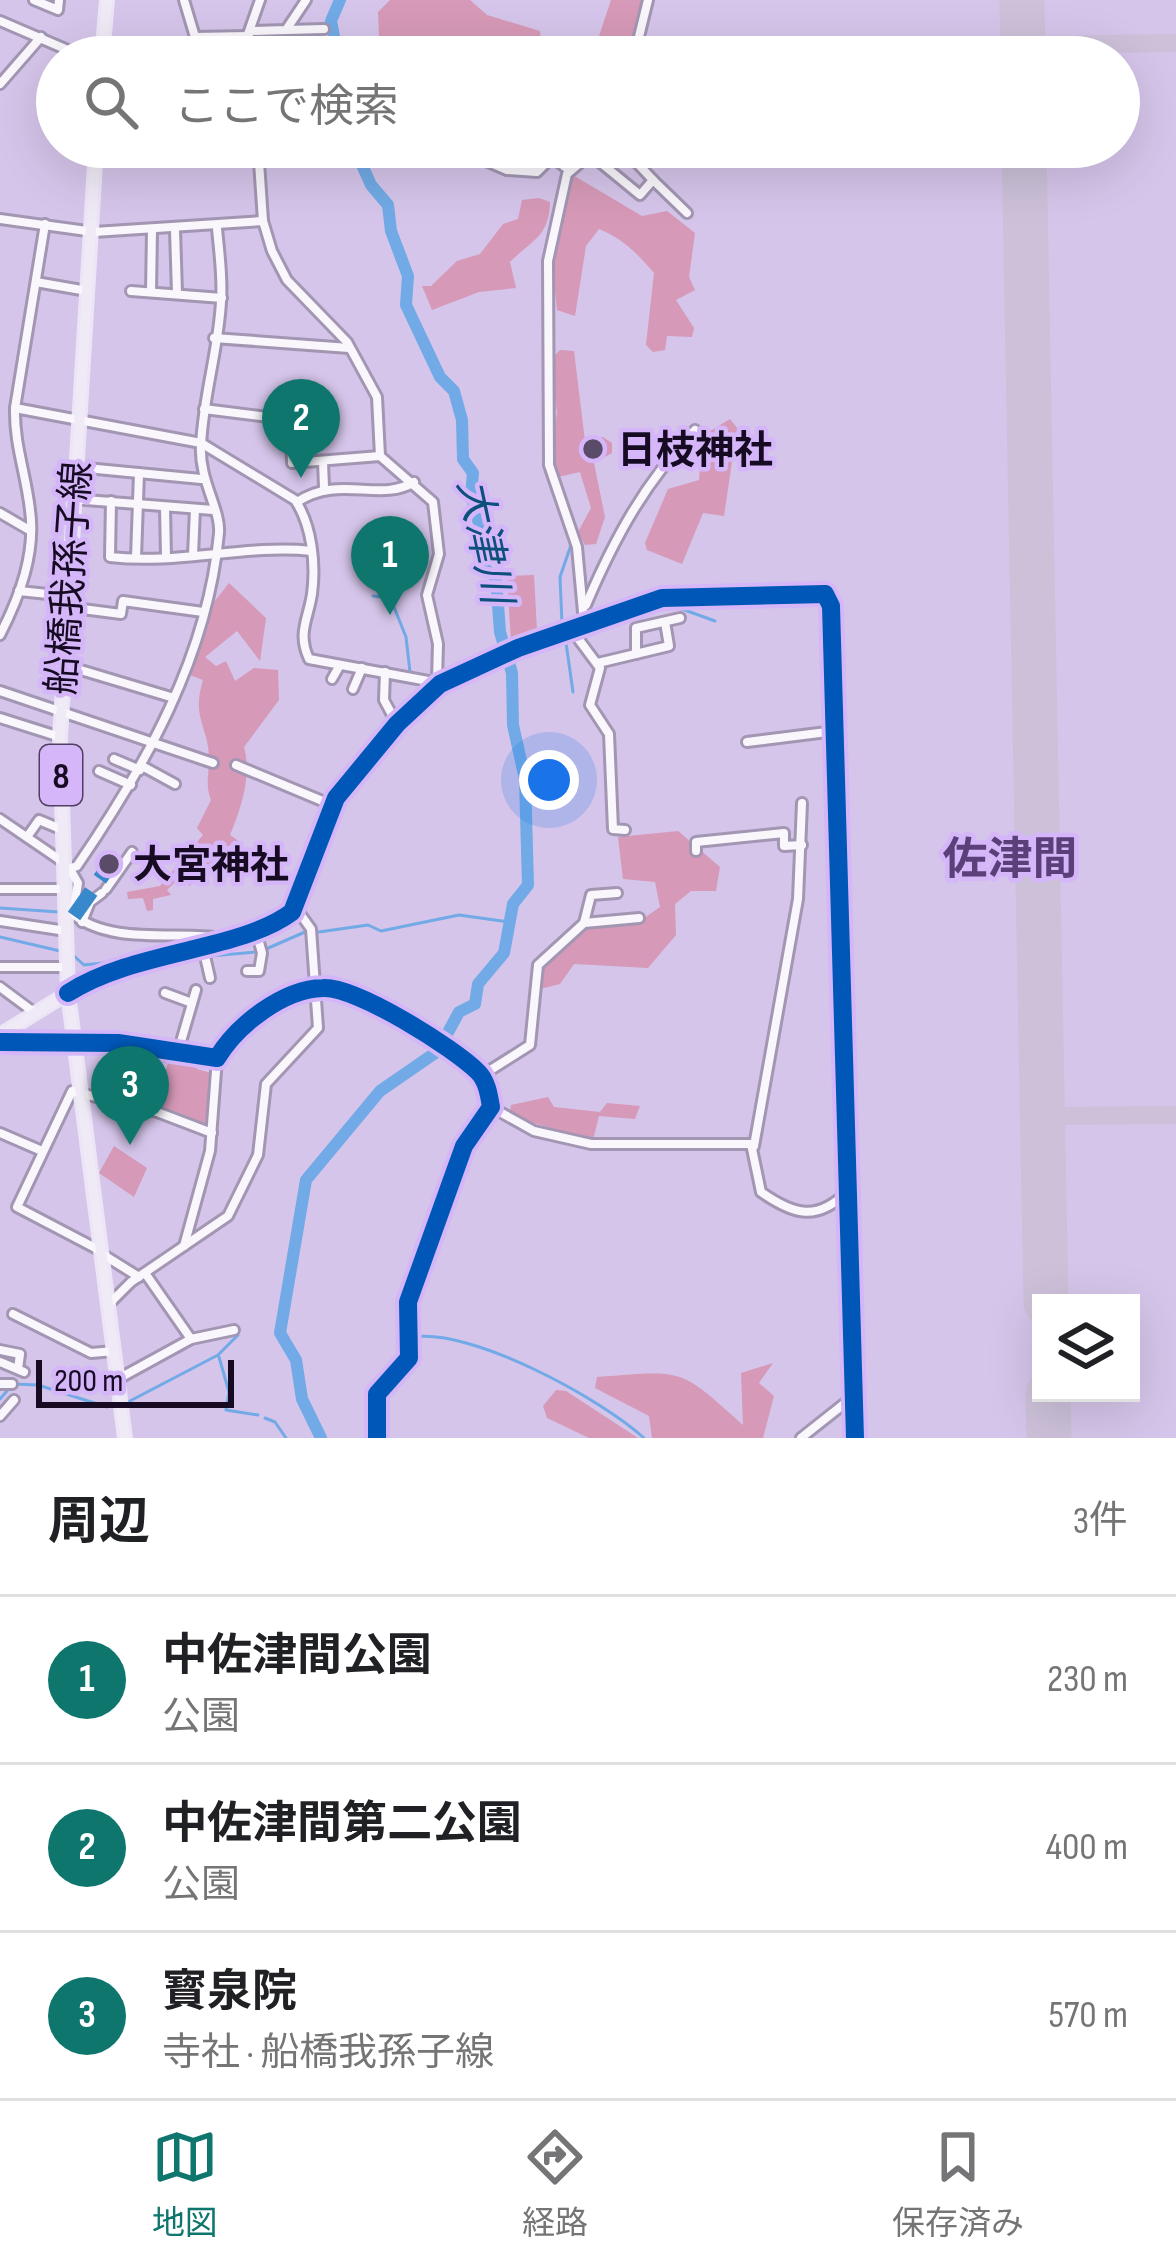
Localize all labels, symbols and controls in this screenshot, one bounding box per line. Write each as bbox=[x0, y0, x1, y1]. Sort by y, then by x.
search box bbox=[36, 36, 1140, 168]
icon: search bbox=[78, 69, 144, 135]
text: ここで検索 bbox=[174, 80, 399, 135]
pin: 2 bbox=[262, 379, 340, 478]
place label: 日枝神社 bbox=[617, 428, 773, 475]
marker: 日枝神社 bbox=[580, 436, 606, 462]
street label: 船橋我孫子線 bbox=[39, 460, 102, 697]
water label: 大津川 bbox=[446, 475, 522, 612]
pin: 1 bbox=[351, 516, 429, 615]
road number: 8 bbox=[40, 745, 82, 805]
your location bbox=[519, 750, 579, 810]
district label: 佐津間 bbox=[942, 833, 1078, 888]
place label: 大宮神社 bbox=[133, 843, 289, 890]
marker: 大宮神社 bbox=[96, 851, 122, 877]
pin: 3 bbox=[91, 1046, 169, 1145]
map controls bbox=[1032, 1294, 1140, 1402]
button: layers bbox=[1032, 1294, 1140, 1402]
scale bar bbox=[36, 1354, 234, 1407]
text: 200 m bbox=[54, 1361, 123, 1401]
text: 周辺 bbox=[48, 1492, 150, 1553]
text: 3件 bbox=[1073, 1498, 1128, 1545]
text: 中佐津間公園 bbox=[162, 1629, 432, 1684]
text: 1 bbox=[79, 1656, 95, 1703]
text: 230 m bbox=[1047, 1656, 1128, 1703]
text: 公園 bbox=[162, 1694, 240, 1741]
text: 中佐津間第二公園 bbox=[162, 1797, 522, 1852]
text: 2 bbox=[78, 1824, 96, 1871]
text: 400 m bbox=[1046, 1824, 1128, 1871]
text: 公園 bbox=[162, 1862, 240, 1909]
text: 寳泉院 bbox=[162, 1965, 297, 2020]
text: 3 bbox=[78, 1992, 96, 2039]
text: 570 m bbox=[1048, 1992, 1128, 2039]
text: 寺社 · 船橋我孫子線 bbox=[162, 2030, 494, 2077]
tab: 地図 bbox=[152, 2124, 218, 2244]
tab: 経路 bbox=[522, 2124, 588, 2244]
tab: 保存済み bbox=[892, 2124, 1024, 2244]

